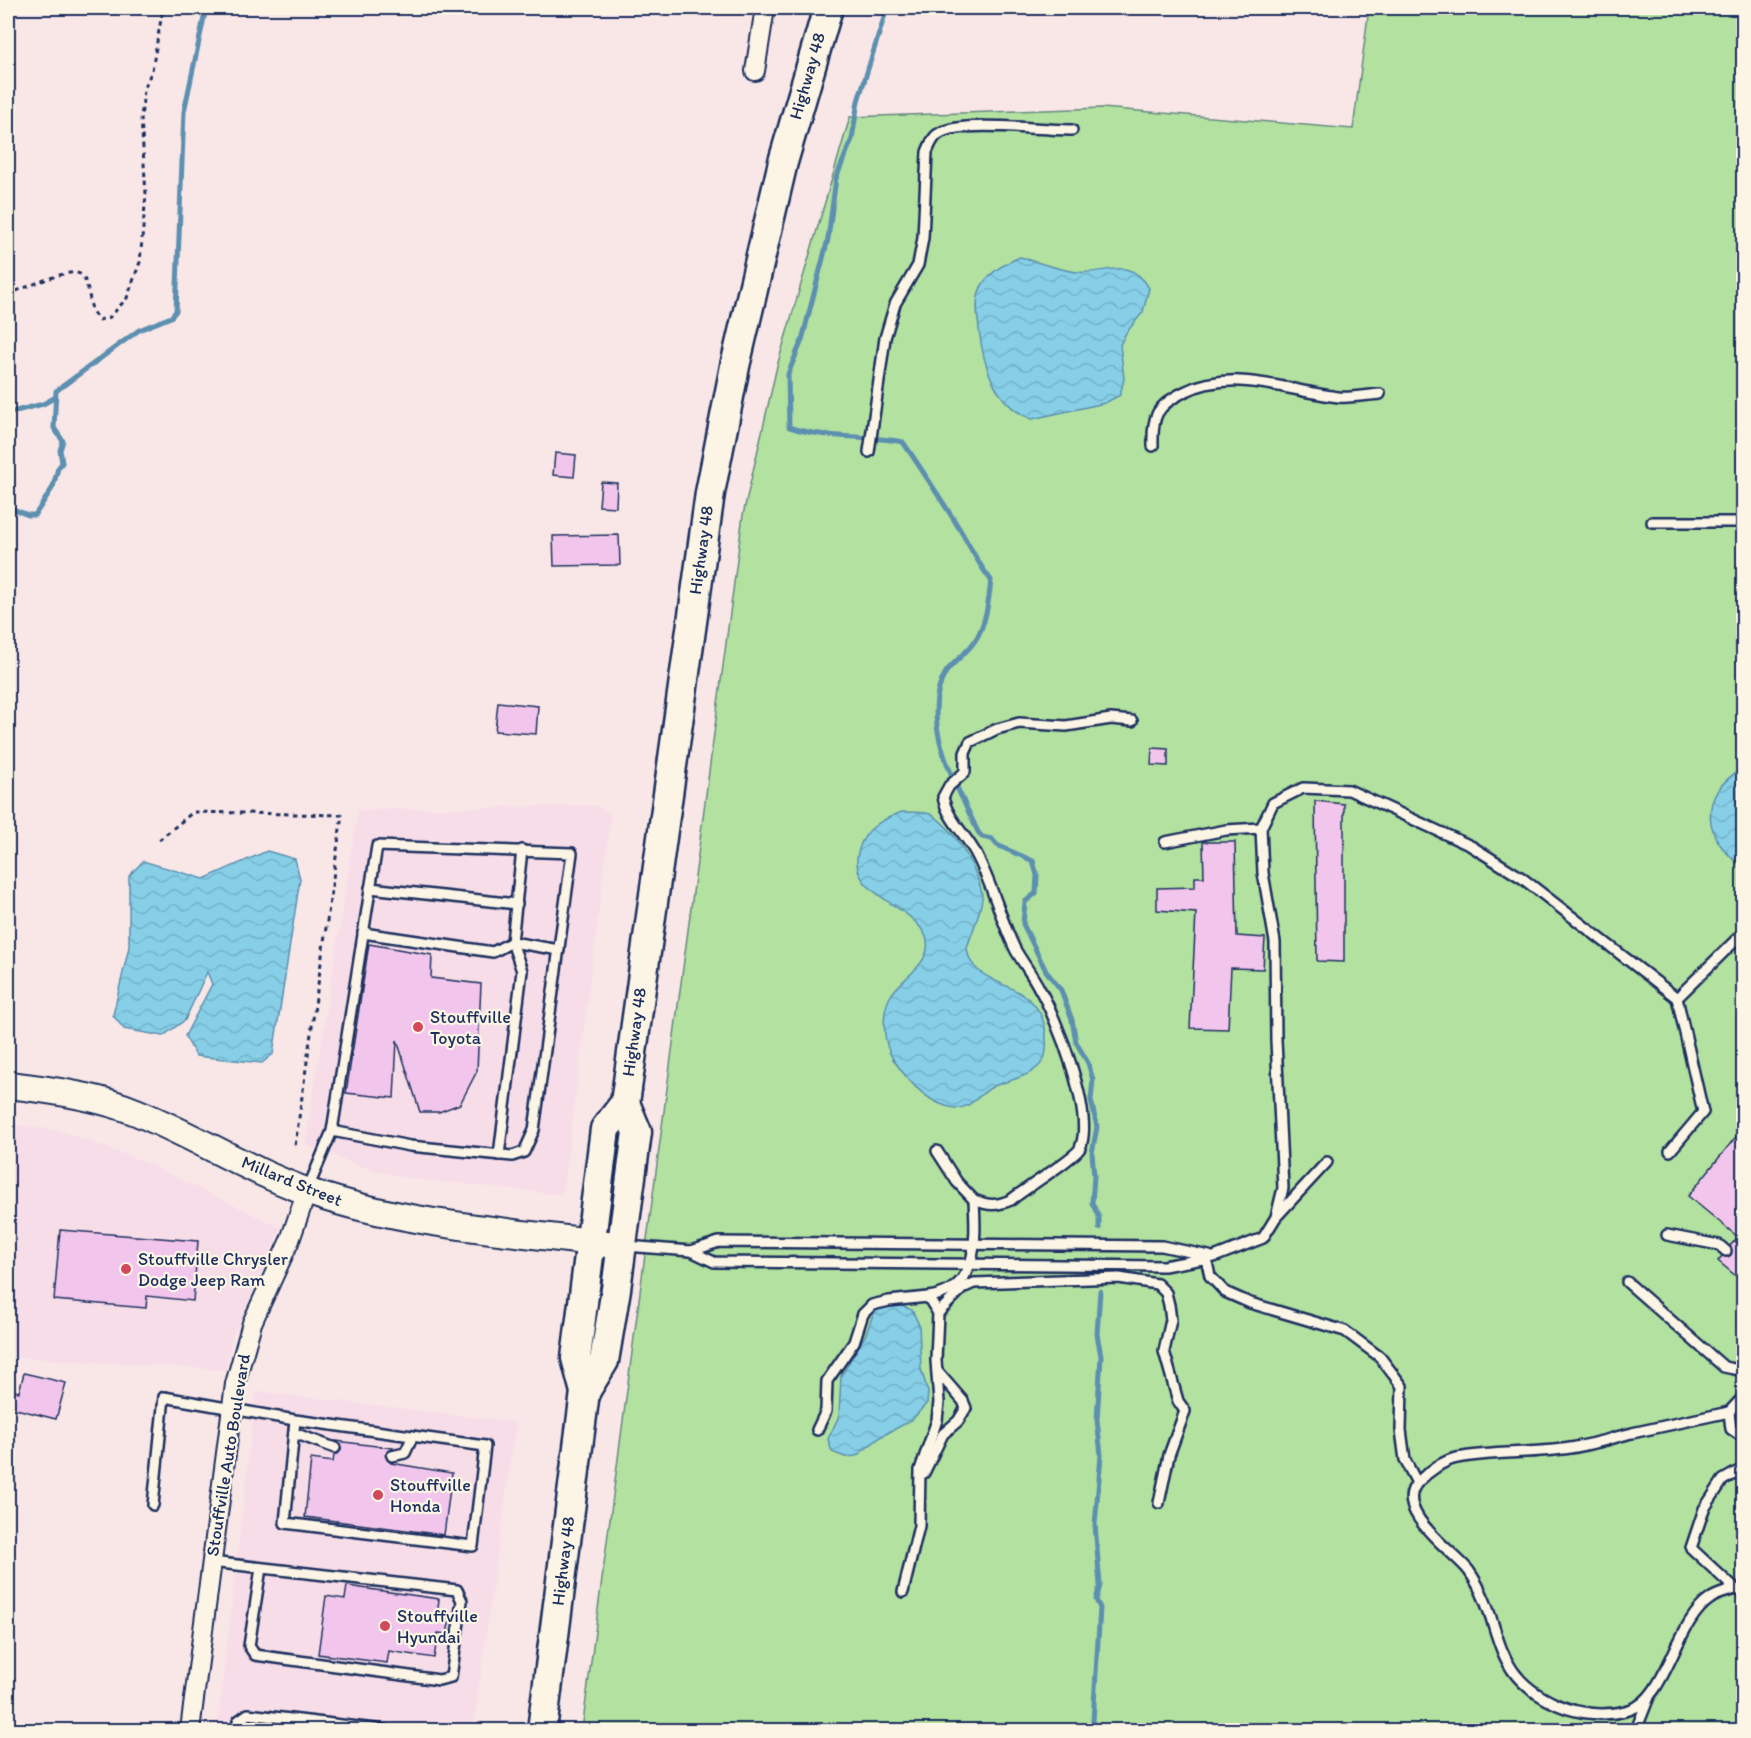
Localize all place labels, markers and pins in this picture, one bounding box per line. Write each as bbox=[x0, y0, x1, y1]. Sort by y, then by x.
place label: Stouffville Toyota bbox=[430, 1006, 511, 1049]
marker: Stouffville Toyota bbox=[411, 1020, 425, 1034]
place label: Stouffville Chrysler Dodge Jeep Ram bbox=[138, 1248, 289, 1291]
marker: Stouffville Chrysler Dodge Jeep Ram bbox=[119, 1262, 133, 1276]
place label: Stouffville Honda bbox=[390, 1474, 471, 1517]
marker: Stouffville Honda bbox=[371, 1488, 385, 1502]
place label: Stouffville Hyundai bbox=[397, 1605, 478, 1648]
marker: Stouffville Hyundai bbox=[378, 1619, 392, 1633]

